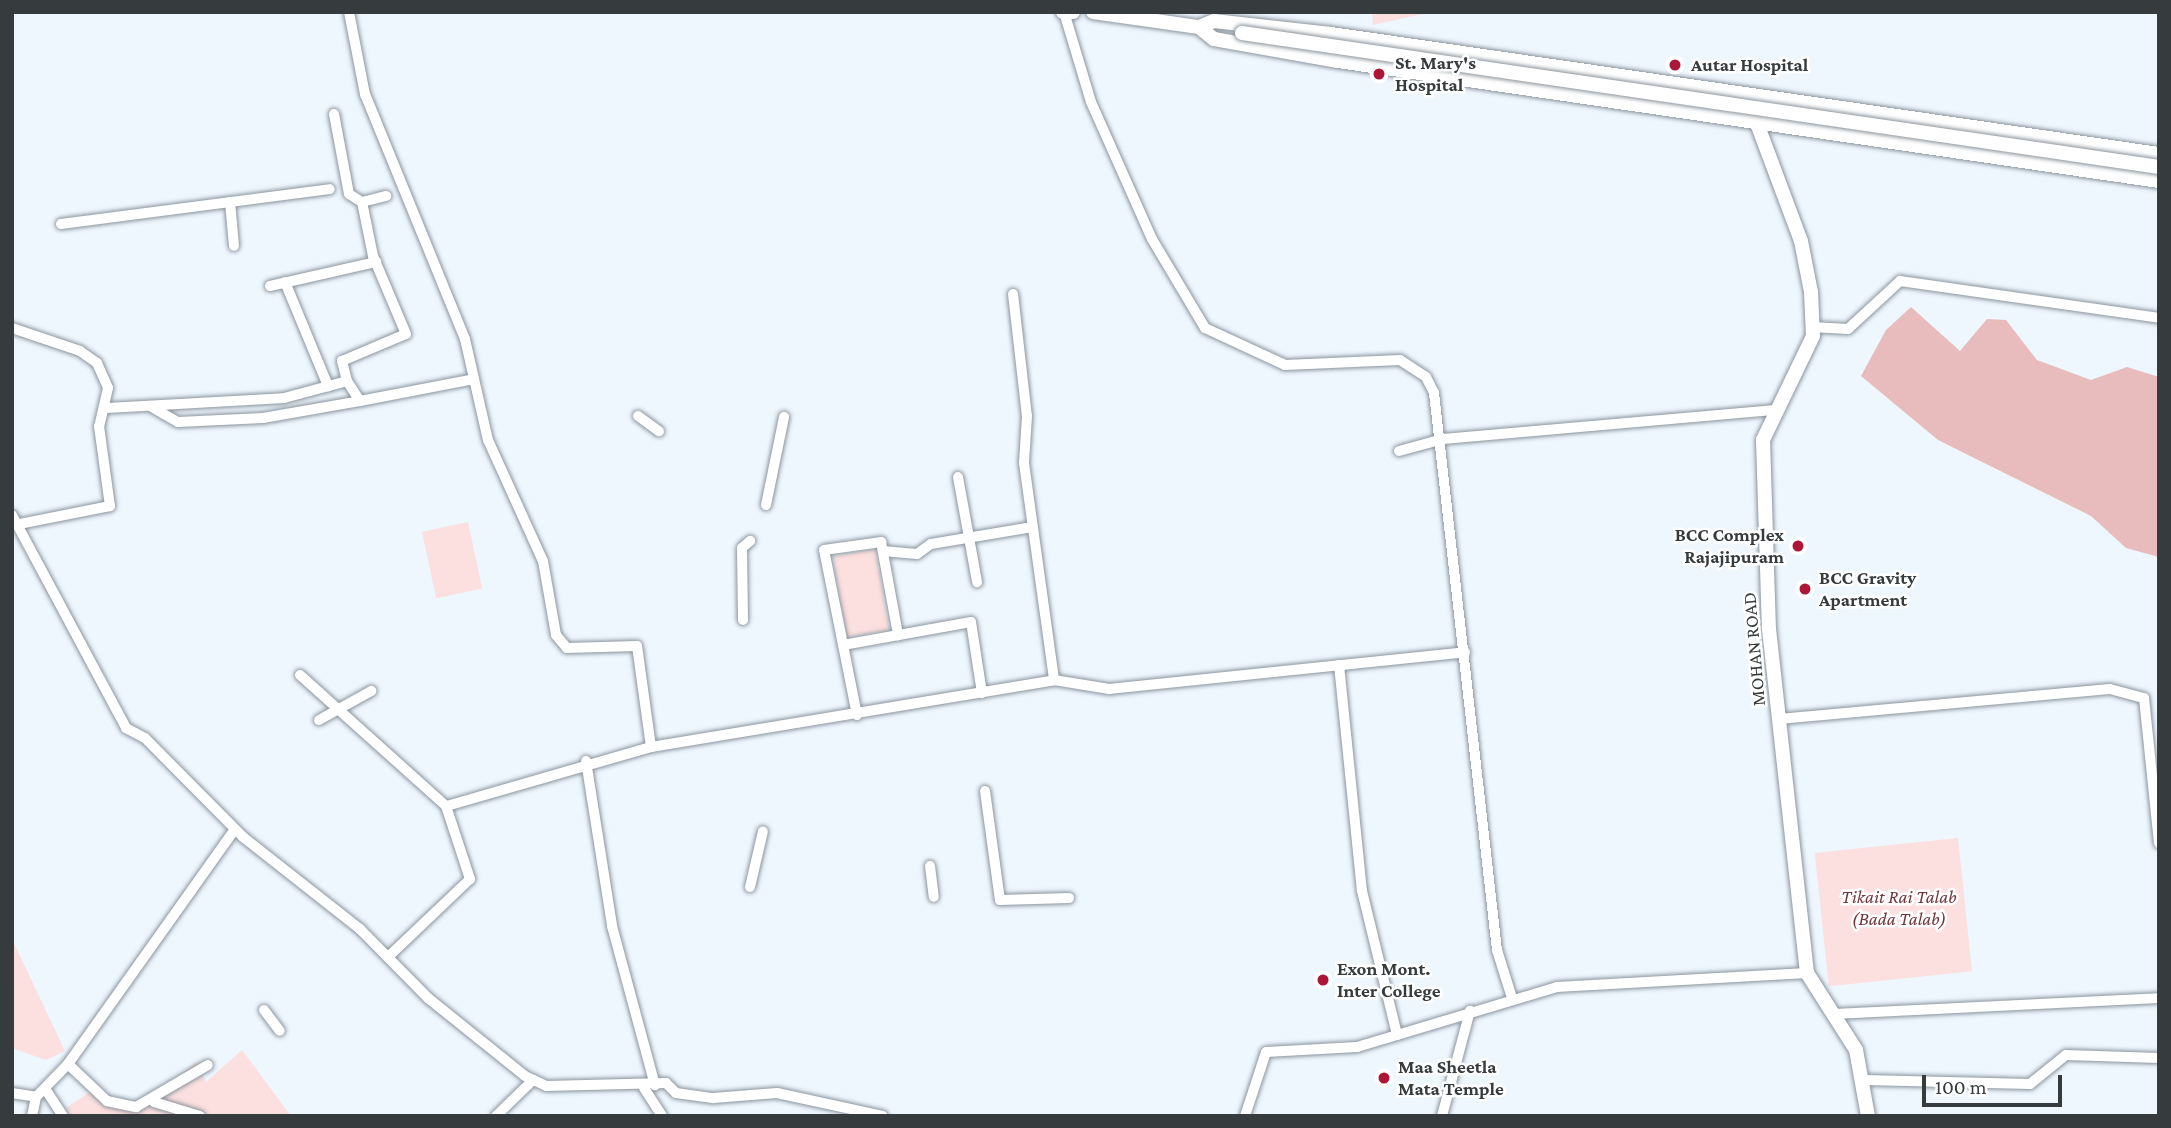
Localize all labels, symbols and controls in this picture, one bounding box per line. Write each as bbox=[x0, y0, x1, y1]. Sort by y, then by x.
place label: St. Mary's Hospital bbox=[1395, 52, 1476, 96]
place label: Autar Hospital bbox=[1691, 54, 1808, 76]
marker: Autar Hospital bbox=[1665, 55, 1685, 75]
marker: St. Mary's Hospital bbox=[1369, 64, 1389, 84]
place label: BCC Complex Rajajipuram bbox=[1675, 524, 1784, 568]
marker: BCC Complex Rajajipuram bbox=[1790, 538, 1806, 554]
place label: BCC Gravity Apartment bbox=[1819, 567, 1916, 611]
marker: BCC Gravity Apartment bbox=[1797, 581, 1813, 597]
street label: MOHAN ROAD bbox=[1738, 591, 1770, 707]
park label: Tikait Rai Talab (Bada Talab) bbox=[1841, 886, 1957, 930]
place label: Exon Mont. Inter College bbox=[1337, 958, 1441, 1002]
marker: Exon Mont. Inter College bbox=[1315, 972, 1331, 988]
place label: Maa Sheetla Mata Temple bbox=[1398, 1056, 1504, 1100]
scale bar bbox=[1926, 1062, 2066, 1106]
marker: Maa Sheetla Mata Temple bbox=[1376, 1070, 1392, 1086]
text: 100 m bbox=[1935, 1075, 1987, 1099]

